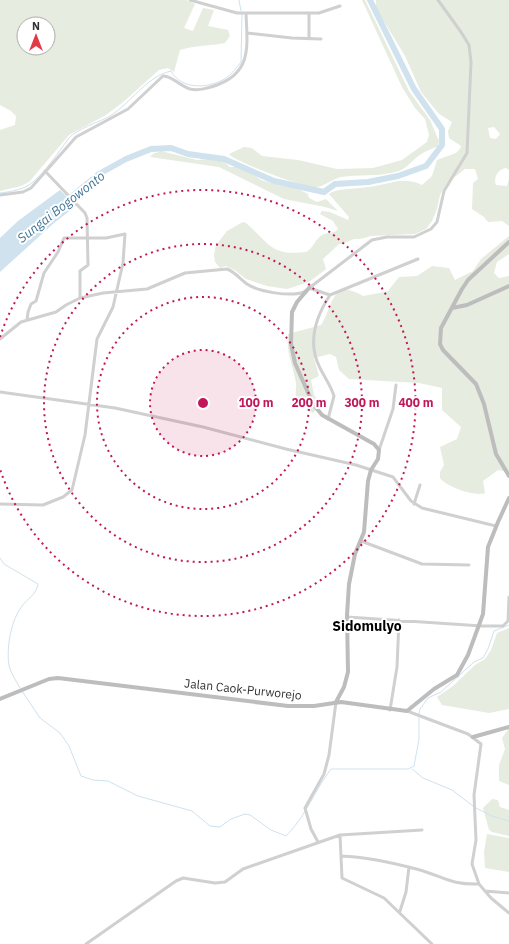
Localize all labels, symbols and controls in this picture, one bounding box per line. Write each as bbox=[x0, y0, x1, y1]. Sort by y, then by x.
north arrow bbox=[16, 16, 56, 56]
text: N bbox=[32, 19, 40, 33]
water label: Sungai Bogowonto bbox=[14, 167, 108, 247]
text: 100 m bbox=[238, 395, 274, 410]
text: 200 m bbox=[291, 395, 327, 410]
text: 300 m bbox=[344, 395, 380, 410]
text: 400 m bbox=[398, 395, 434, 410]
centre of rings bbox=[196, 396, 210, 410]
district label: Sidomulyo bbox=[332, 617, 402, 635]
street label: Jalan Caok-Purworejo bbox=[183, 675, 303, 703]

